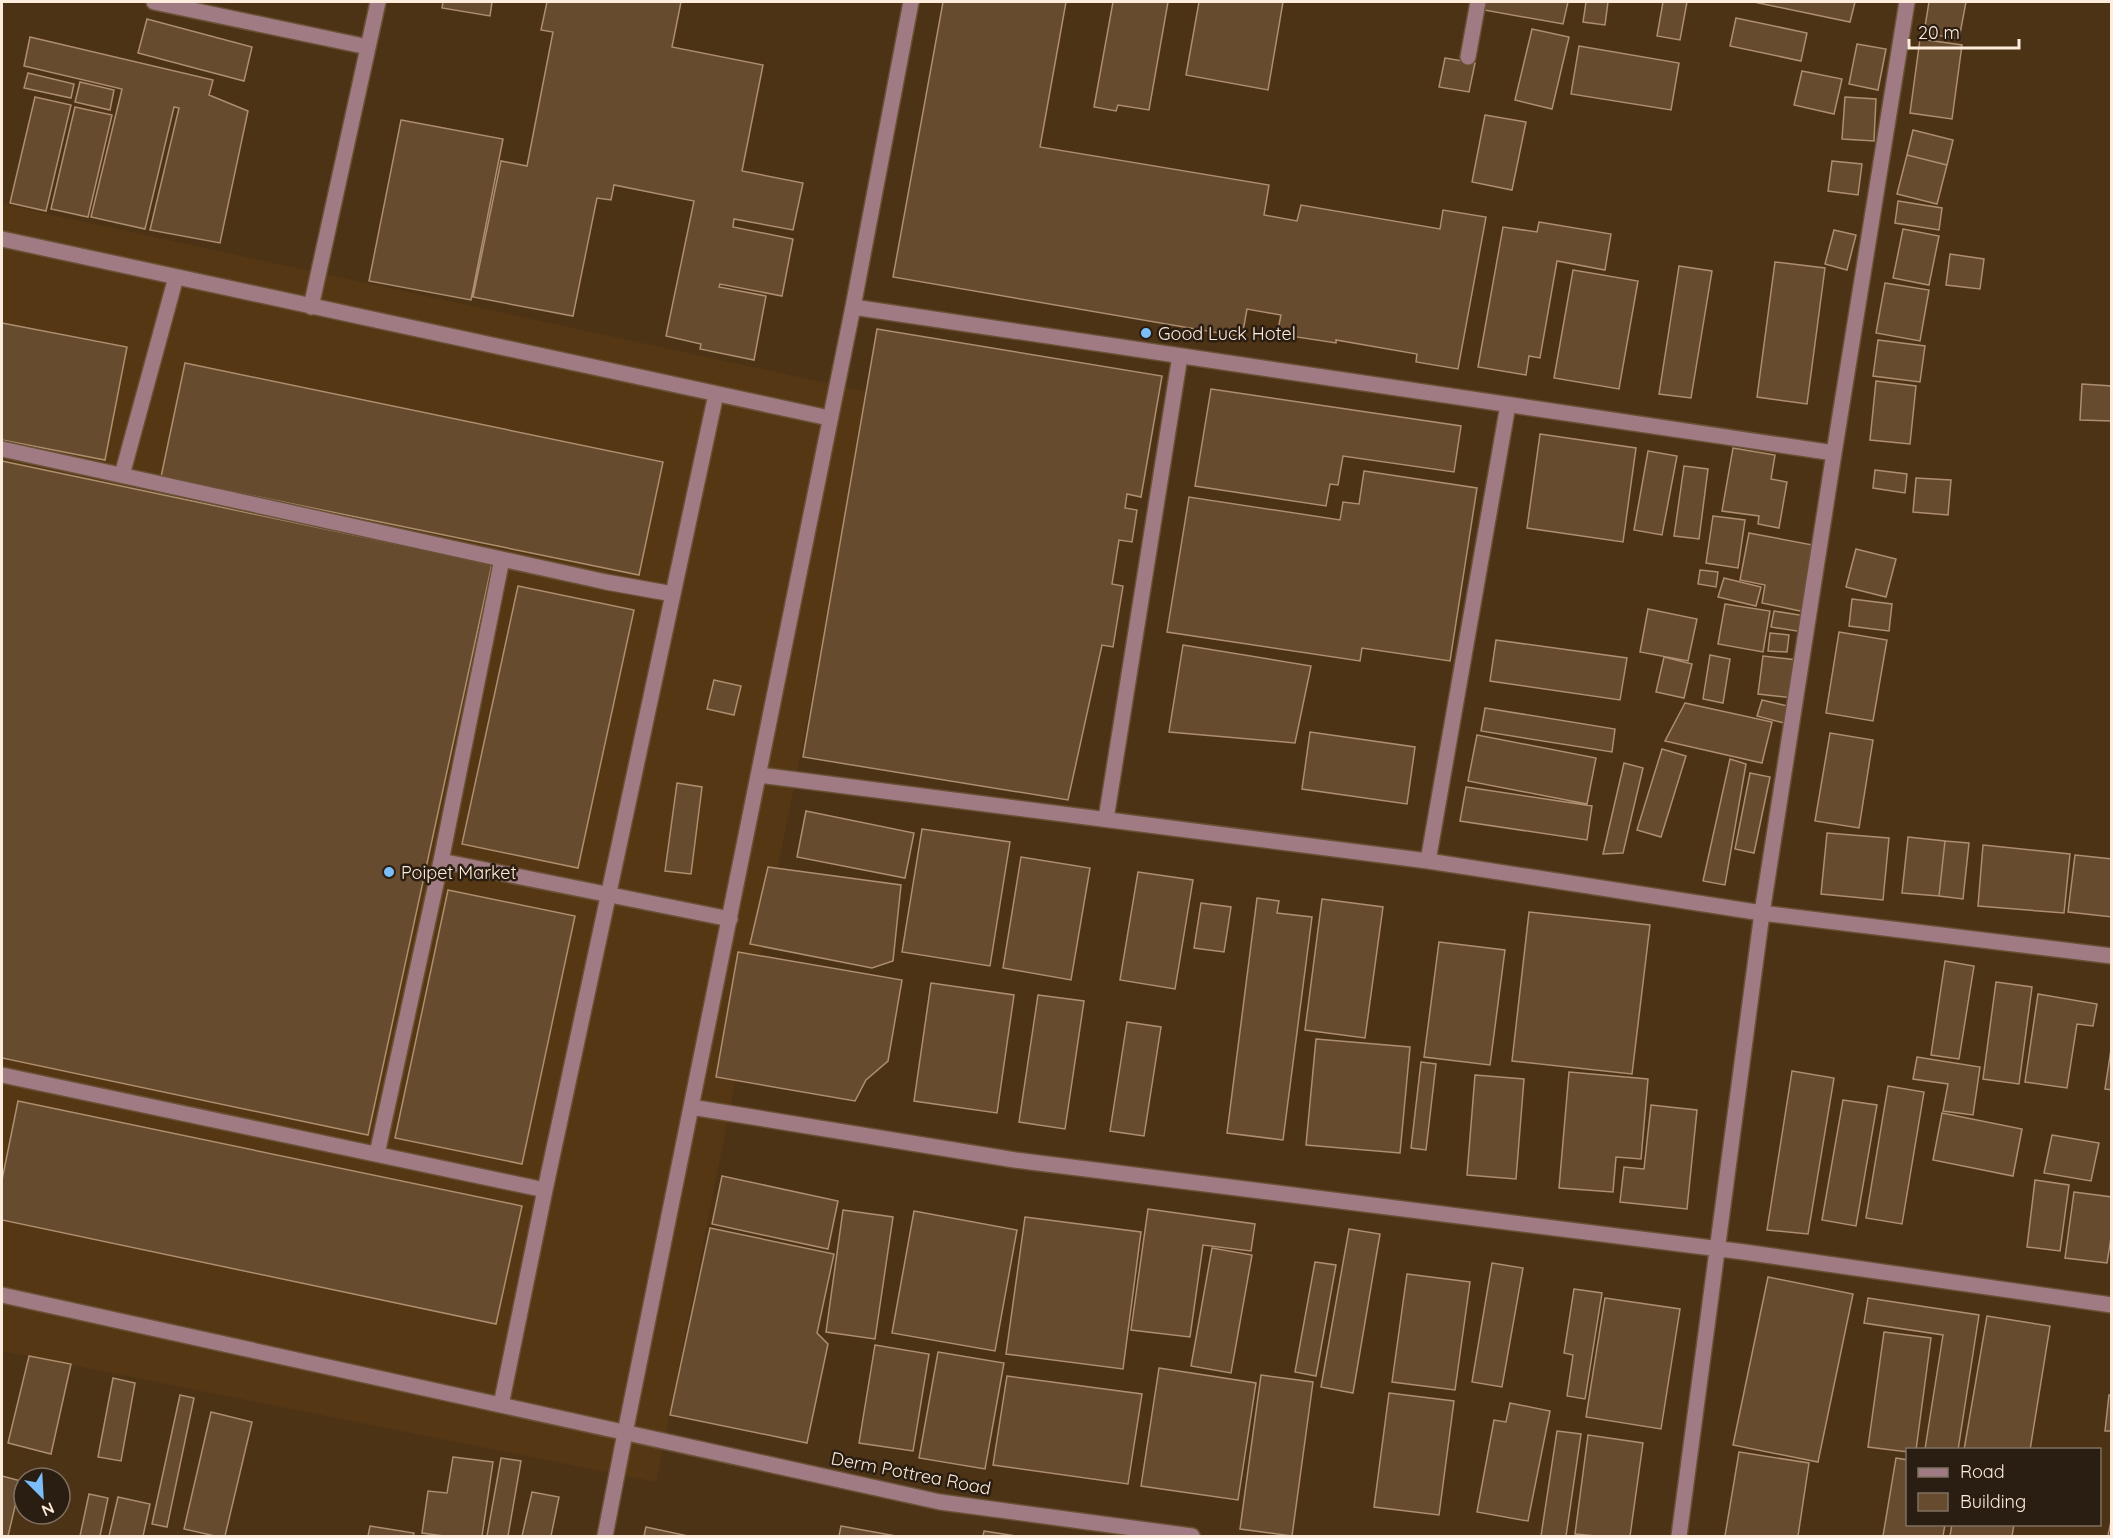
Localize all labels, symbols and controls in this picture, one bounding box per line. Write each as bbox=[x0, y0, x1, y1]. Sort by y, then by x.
scale bar bbox=[1909, 12, 2018, 50]
text: 20 m bbox=[1918, 21, 1960, 44]
place label: Good Luck Hotel bbox=[1158, 322, 1296, 345]
marker: Good Luck Hotel bbox=[1139, 326, 1153, 340]
place label: Poipet Market bbox=[401, 861, 517, 884]
marker: Poipet Market bbox=[382, 865, 396, 879]
street label: Derm Pottrea Road bbox=[829, 1446, 993, 1500]
legend bbox=[1906, 1448, 2101, 1526]
text: Road bbox=[1960, 1460, 2005, 1483]
north arrow bbox=[12, 1466, 72, 1526]
text: Building bbox=[1960, 1490, 2026, 1513]
text: N bbox=[39, 1498, 58, 1521]

